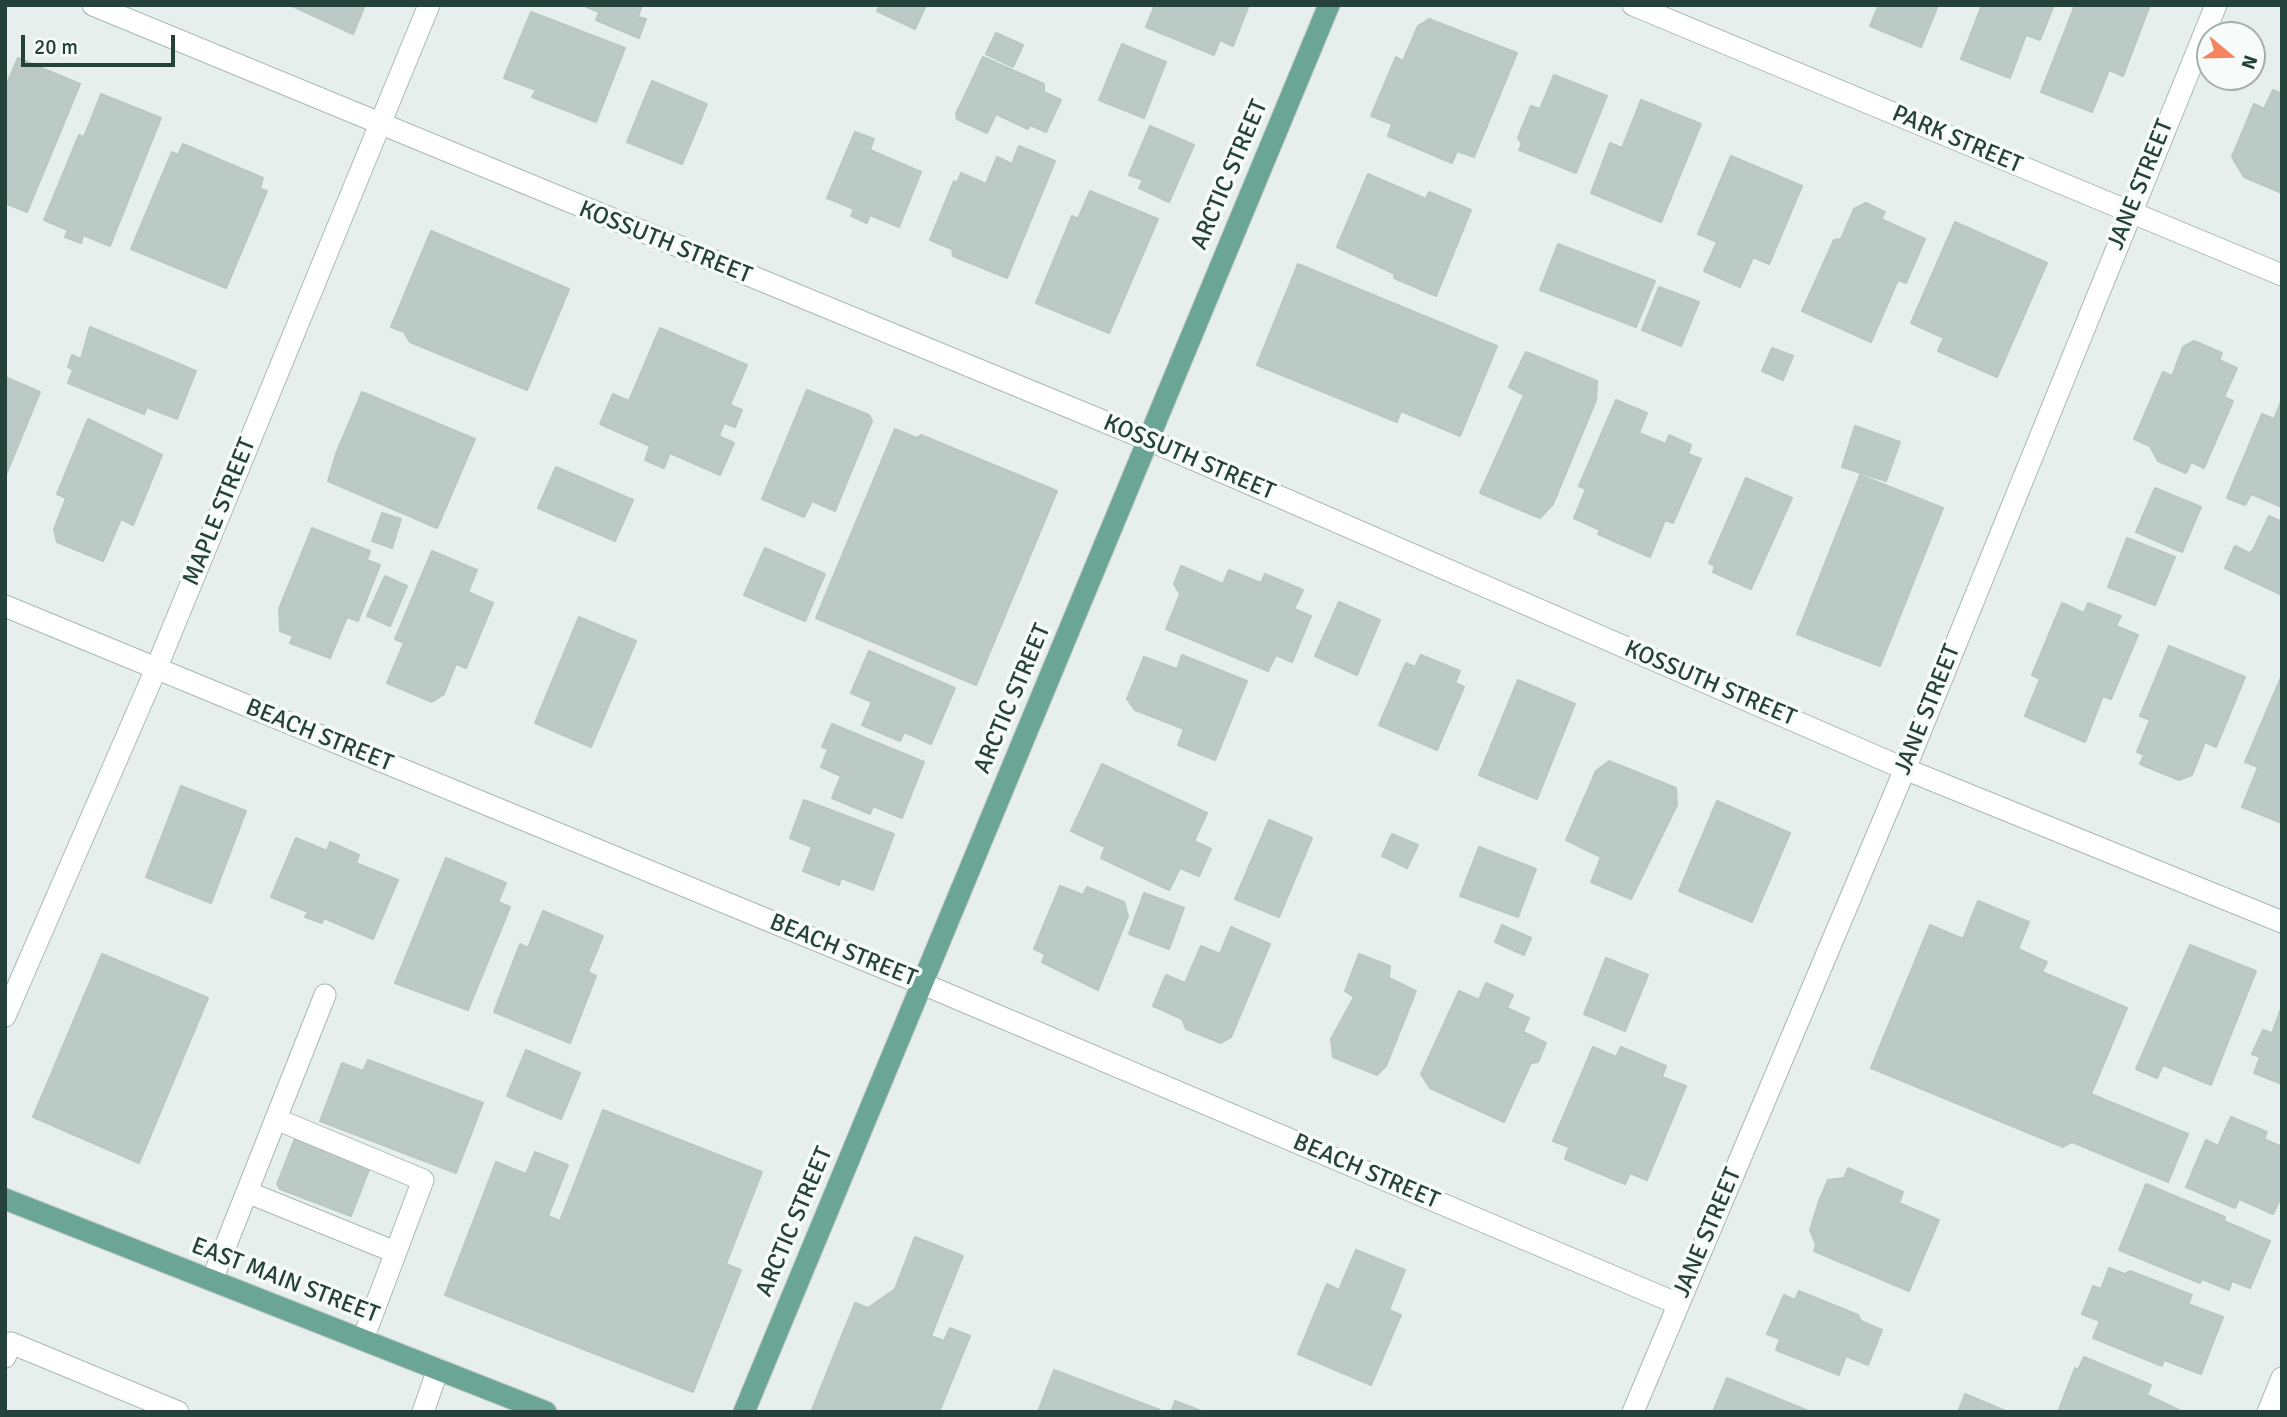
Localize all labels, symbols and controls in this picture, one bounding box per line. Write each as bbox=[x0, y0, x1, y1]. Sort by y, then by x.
scale bar bbox=[24, 21, 178, 65]
north arrow bbox=[2196, 21, 2266, 91]
text: 20 m bbox=[34, 34, 78, 60]
text: N bbox=[2235, 52, 2262, 72]
street label: ARCTIC STREET bbox=[1186, 96, 1274, 254]
street label: PARK STREET bbox=[1888, 100, 2026, 180]
street label: JANE STREET bbox=[2102, 116, 2180, 254]
street label: KOSSUTH STREET bbox=[574, 195, 756, 291]
street label: KOSSUTH STREET bbox=[1099, 409, 1279, 507]
street label: MAPLE STREET bbox=[177, 434, 263, 590]
street label: ARCTIC STREET bbox=[969, 620, 1057, 778]
street label: KOSSUTH STREET bbox=[1620, 635, 1800, 733]
street label: JANE STREET bbox=[1889, 641, 1967, 779]
street label: BEACH STREET bbox=[241, 693, 397, 779]
street label: BEACH STREET bbox=[765, 908, 921, 994]
street label: BEACH STREET bbox=[1288, 1128, 1444, 1216]
street label: ARCTIC STREET bbox=[751, 1143, 839, 1301]
street label: JANE STREET bbox=[1668, 1164, 1748, 1302]
street label: EAST MAIN STREET bbox=[187, 1232, 383, 1330]

